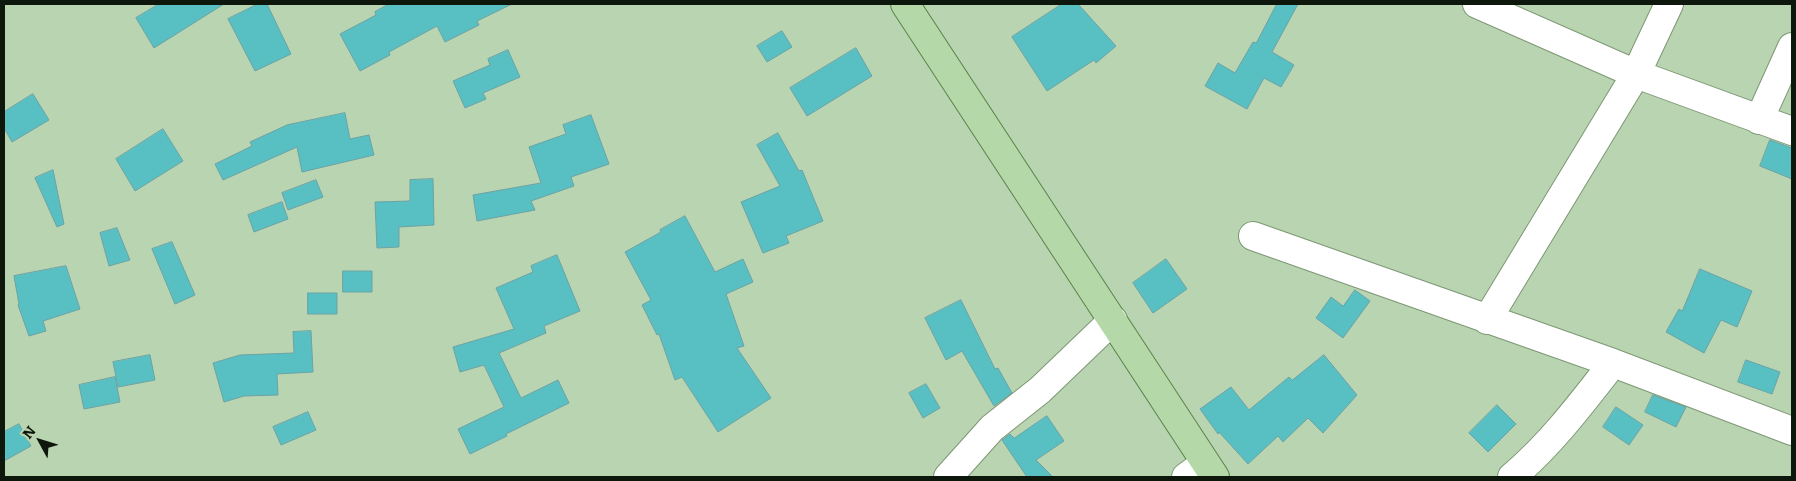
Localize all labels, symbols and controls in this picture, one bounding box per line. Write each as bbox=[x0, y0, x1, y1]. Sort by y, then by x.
north arrow bbox=[15, 416, 65, 466]
text: N bbox=[17, 421, 40, 442]

